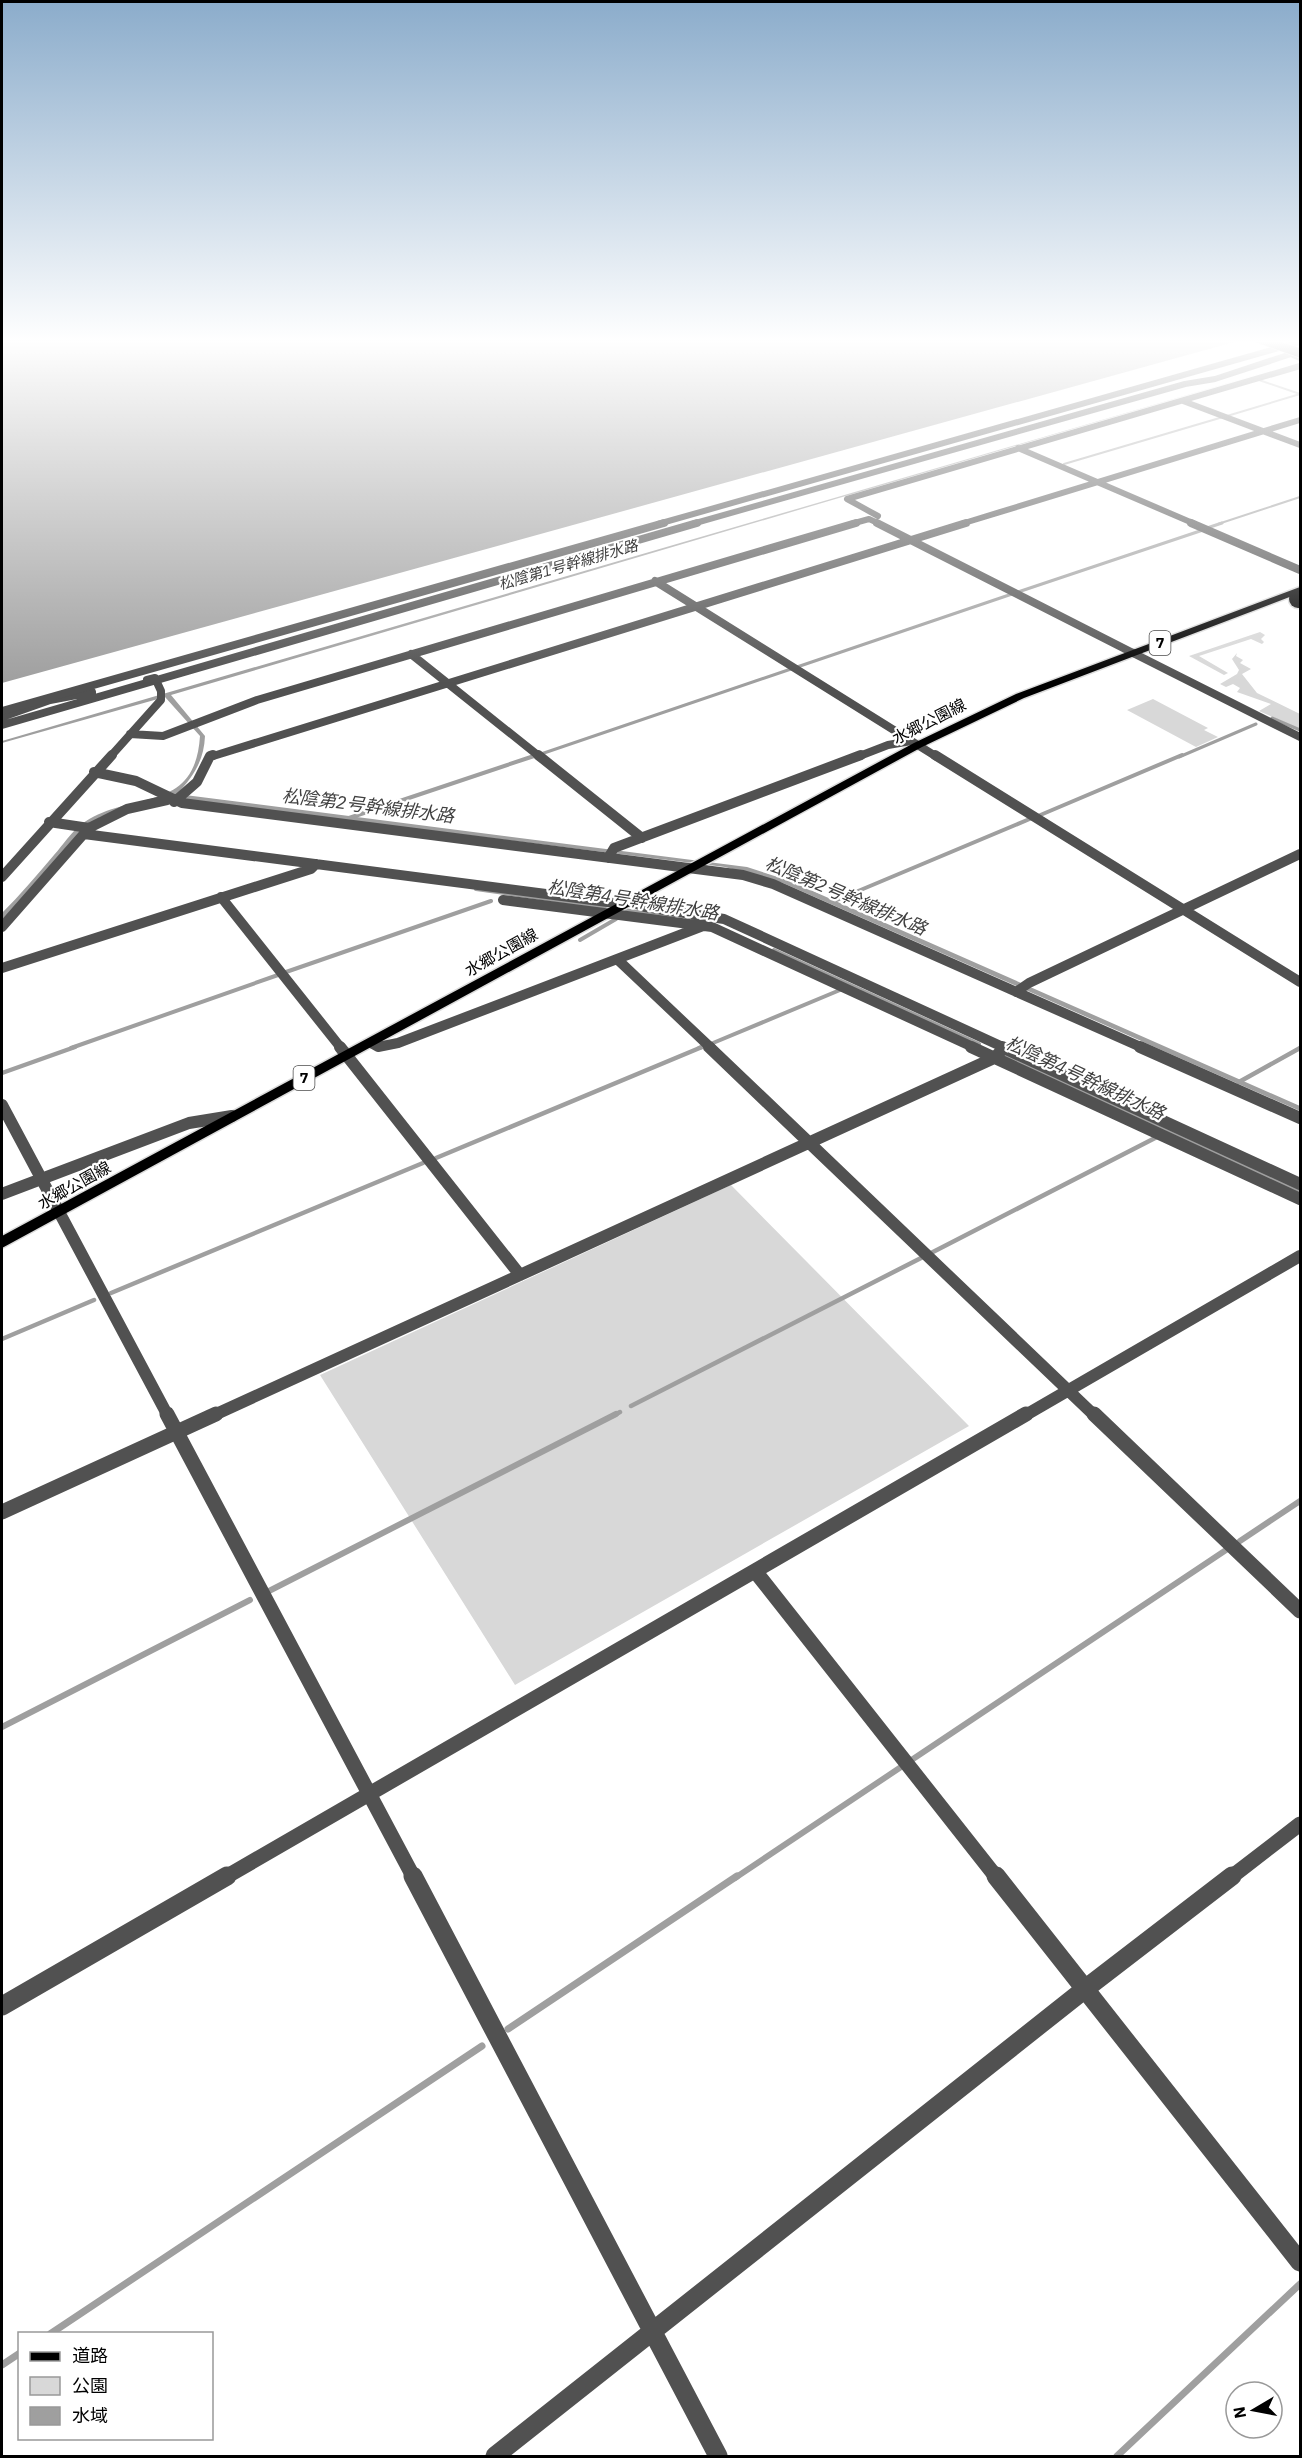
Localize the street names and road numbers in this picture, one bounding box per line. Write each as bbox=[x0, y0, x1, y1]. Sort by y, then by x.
road number: 7 bbox=[1150, 631, 1170, 655]
street label: 水郷公園線 bbox=[889, 694, 969, 748]
street label: 水郷公園線 bbox=[461, 924, 541, 980]
road number: 7 bbox=[294, 1066, 314, 1090]
street label: 水郷公園線 bbox=[34, 1157, 114, 1213]

